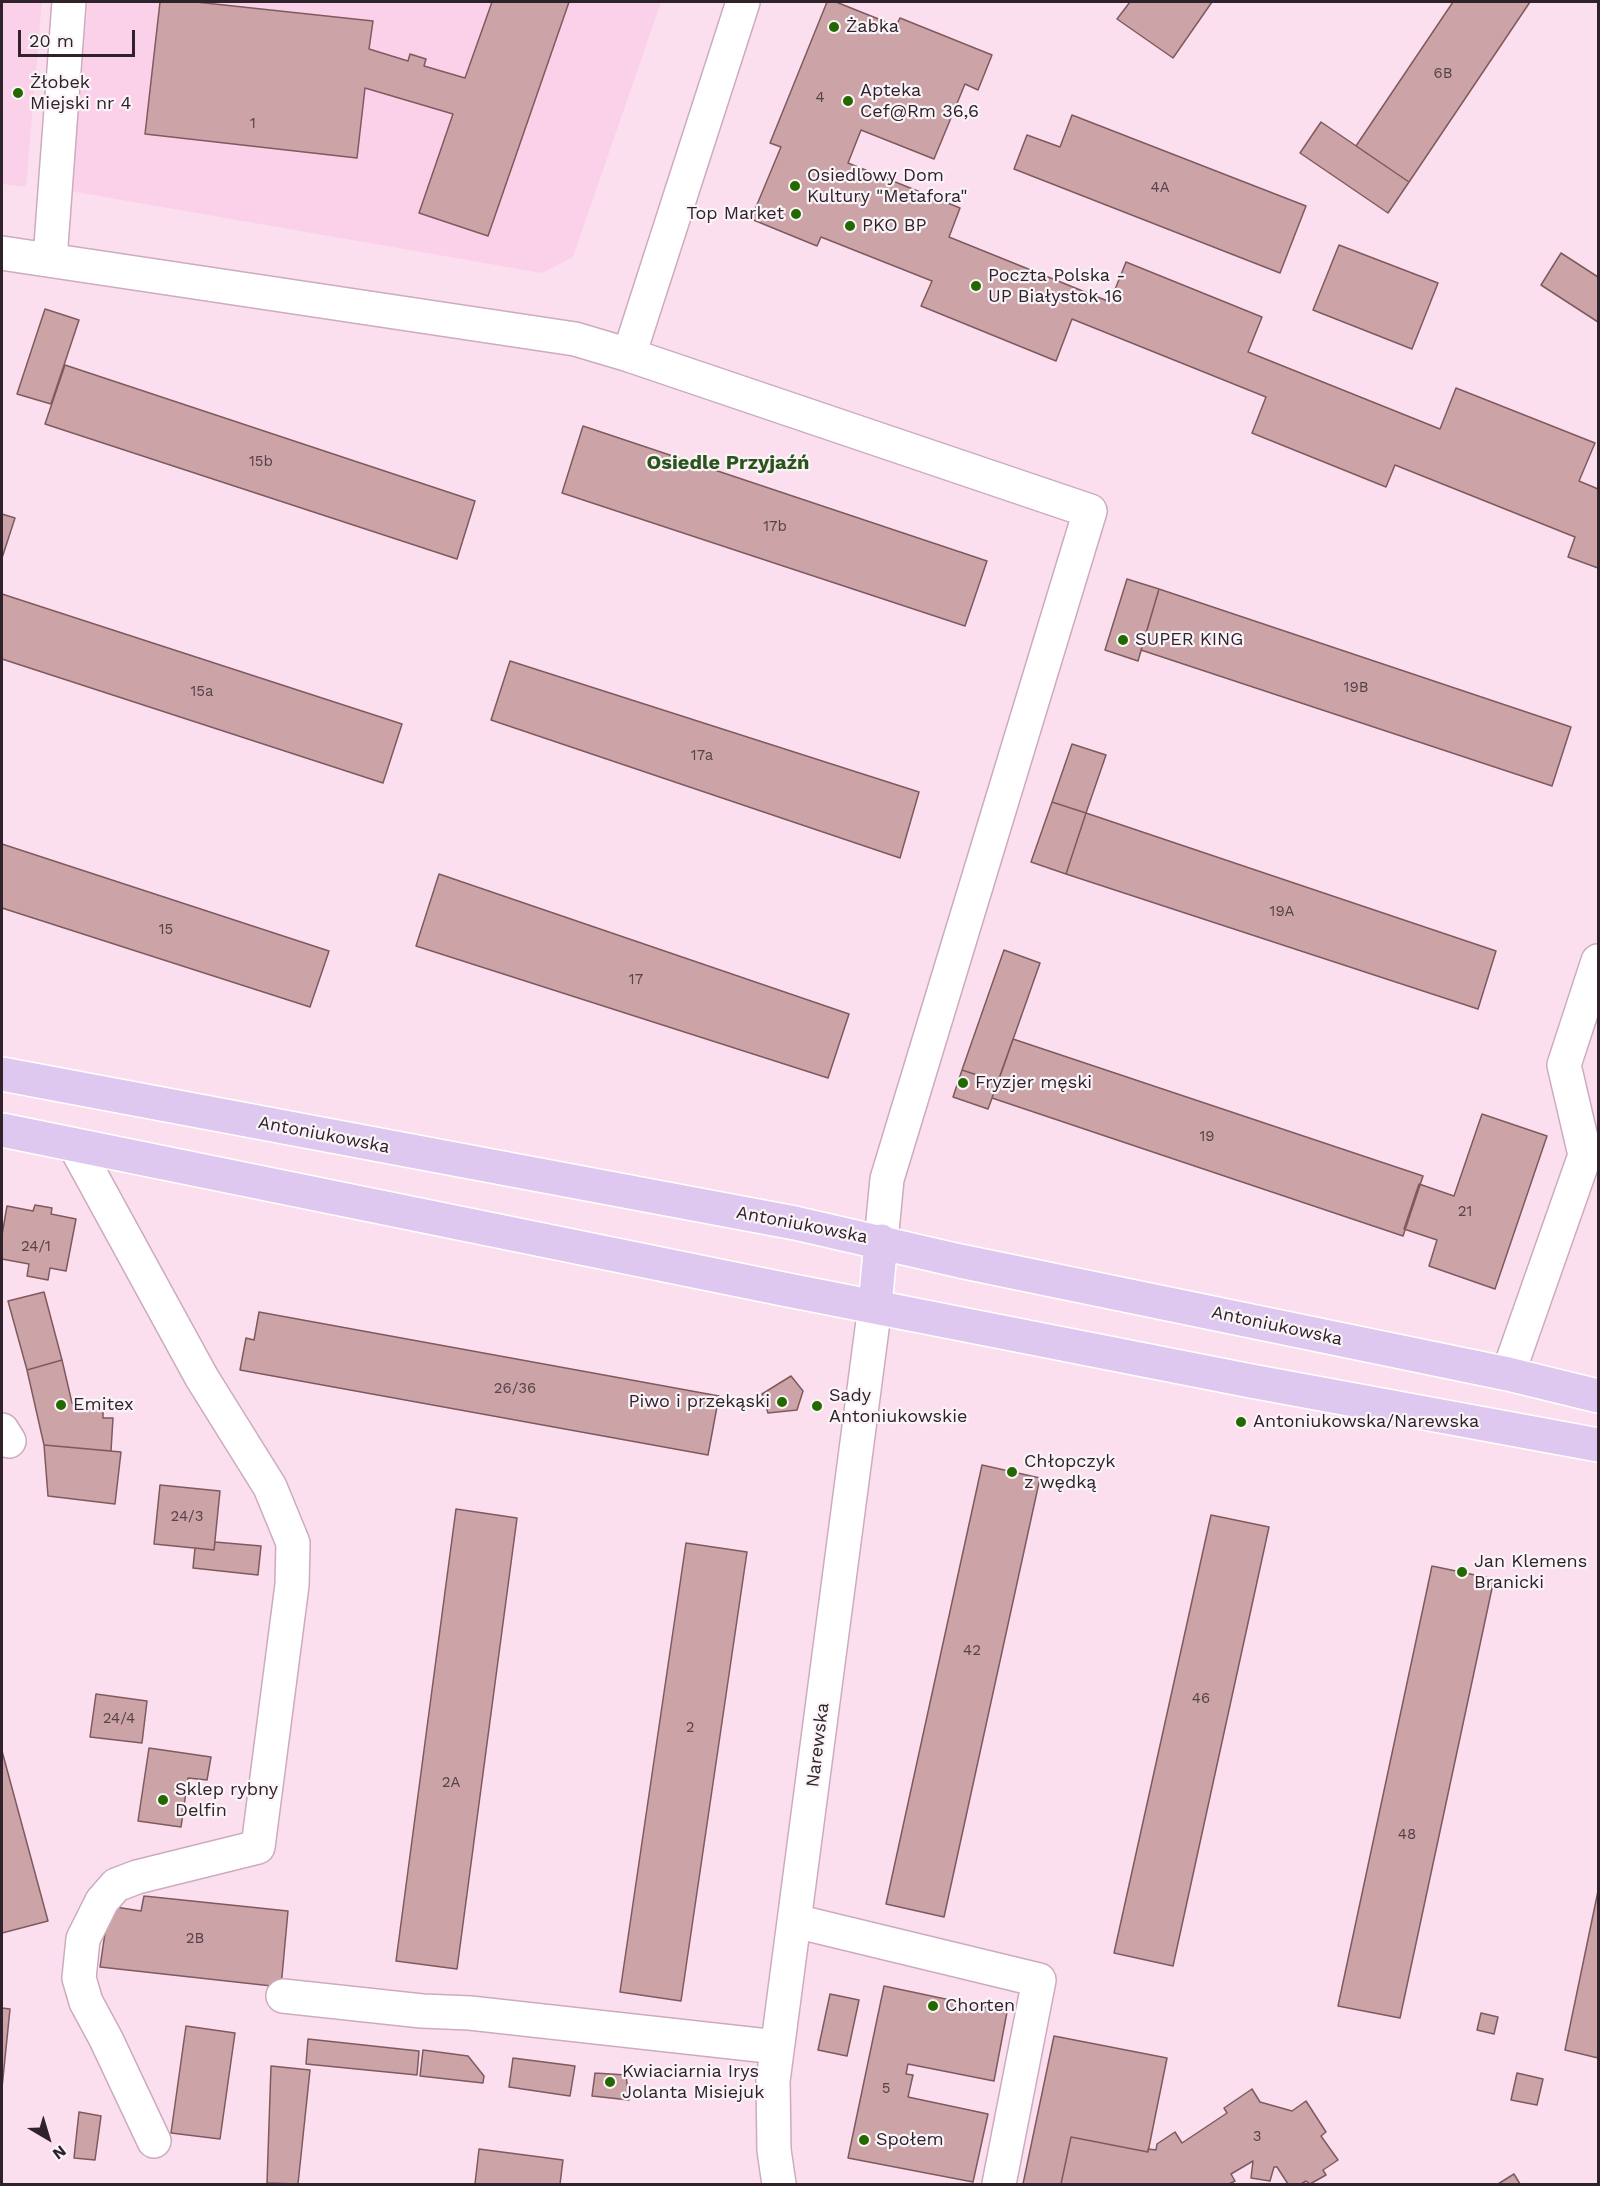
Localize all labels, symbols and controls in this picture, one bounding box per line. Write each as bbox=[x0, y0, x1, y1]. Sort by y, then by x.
place label: Żabka bbox=[846, 16, 899, 38]
scale bar bbox=[21, 18, 138, 56]
marker: Żabka bbox=[827, 20, 841, 34]
text: 20 m bbox=[29, 30, 74, 51]
house number: 6B bbox=[1434, 65, 1452, 83]
place label: Żłobek Miejski nr 4 bbox=[30, 72, 132, 115]
place label: Apteka Cef@Rm 36,6 bbox=[860, 80, 979, 122]
marker: Żłobek Miejski nr 4 bbox=[11, 86, 25, 100]
house number: 4 bbox=[815, 89, 825, 107]
marker: Apteka Cef@Rm 36,6 bbox=[841, 94, 855, 108]
house number: 1 bbox=[250, 115, 256, 133]
place label: Osiedlowy Dom Kultury "Metafora" bbox=[807, 165, 968, 207]
marker: Osiedlowy Dom Kultury "Metafora" bbox=[788, 179, 802, 193]
house number: 4A bbox=[1150, 179, 1170, 197]
place label: Top Market bbox=[687, 203, 784, 225]
marker: Top Market bbox=[789, 207, 803, 221]
place label: PKO BP bbox=[862, 215, 927, 237]
marker: PKO BP bbox=[843, 219, 857, 233]
place label: Poczta Polska - UP Białystok 16 bbox=[988, 265, 1125, 308]
marker: Poczta Polska - UP Białystok 16 bbox=[969, 279, 983, 293]
district label: Osiedle Przyjaźń bbox=[647, 451, 809, 475]
house number: 15b bbox=[249, 453, 273, 471]
house number: 17b bbox=[763, 518, 787, 536]
place label: SUPER KING bbox=[1135, 629, 1243, 651]
marker: SUPER KING bbox=[1116, 633, 1130, 647]
house number: 19B bbox=[1344, 679, 1368, 697]
house number: 15a bbox=[190, 683, 214, 701]
house number: 17a bbox=[691, 747, 713, 765]
house number: 19A bbox=[1270, 903, 1294, 921]
house number: 15 bbox=[159, 921, 173, 939]
house number: 17 bbox=[629, 971, 643, 989]
place label: Fryzjer męski bbox=[975, 1072, 1092, 1094]
marker: Fryzjer męski bbox=[956, 1076, 970, 1090]
street label: Antoniukowska bbox=[257, 1112, 391, 1158]
house number: 19 bbox=[1199, 1128, 1215, 1146]
street label: Antoniukowska bbox=[735, 1202, 869, 1248]
house number: 21 bbox=[1458, 1203, 1472, 1221]
house number: 24/1 bbox=[21, 1238, 51, 1256]
street label: Antoniukowska bbox=[1210, 1302, 1344, 1350]
house number: 26/36 bbox=[494, 1380, 536, 1398]
place label: Sady Antoniukowskie bbox=[829, 1385, 967, 1428]
place label: Piwo i przekąski bbox=[628, 1391, 770, 1413]
place label: Emitex bbox=[73, 1394, 134, 1416]
marker: Piwo i przekąski bbox=[775, 1395, 789, 1409]
marker: Emitex bbox=[54, 1398, 68, 1412]
marker: Sady Antoniukowskie bbox=[810, 1399, 824, 1413]
place label: Antoniukowska/Narewska bbox=[1253, 1411, 1479, 1433]
marker: Antoniukowska/Narewska bbox=[1234, 1415, 1248, 1429]
place label: Chłopczyk z wędką bbox=[1024, 1451, 1115, 1494]
marker: Chłopczyk z wędką bbox=[1005, 1465, 1019, 1479]
house number: 24/3 bbox=[171, 1508, 203, 1526]
place label: Jan Klemens Branicki bbox=[1474, 1551, 1587, 1594]
marker: Jan Klemens Branicki bbox=[1455, 1565, 1469, 1579]
house number: 42 bbox=[963, 1642, 981, 1660]
house number: 46 bbox=[1192, 1690, 1210, 1708]
street label: Narewska bbox=[802, 1701, 834, 1789]
house number: 24/4 bbox=[103, 1710, 135, 1728]
house number: 2 bbox=[686, 1719, 694, 1737]
house number: 2A bbox=[442, 1774, 460, 1792]
place label: Sklep rybny Delfin bbox=[175, 1779, 278, 1822]
marker: Sklep rybny Delfin bbox=[156, 1793, 170, 1807]
house number: 48 bbox=[1398, 1826, 1416, 1844]
house number: 2B bbox=[186, 1930, 204, 1948]
place label: Chorten bbox=[945, 1995, 1015, 2017]
marker: Chorten bbox=[926, 1999, 940, 2013]
place label: Kwiaciarnia Irys Jolanta Misiejuk bbox=[622, 2061, 764, 2104]
marker: Kwiaciarnia Irys Jolanta Misiejuk bbox=[603, 2075, 617, 2089]
house number: 5 bbox=[882, 2080, 890, 2098]
north arrow bbox=[18, 2108, 78, 2168]
house number: 3 bbox=[1253, 2128, 1261, 2146]
place label: Społem bbox=[876, 2129, 944, 2151]
marker: Społem bbox=[857, 2133, 871, 2147]
text: N bbox=[49, 2141, 70, 2164]

